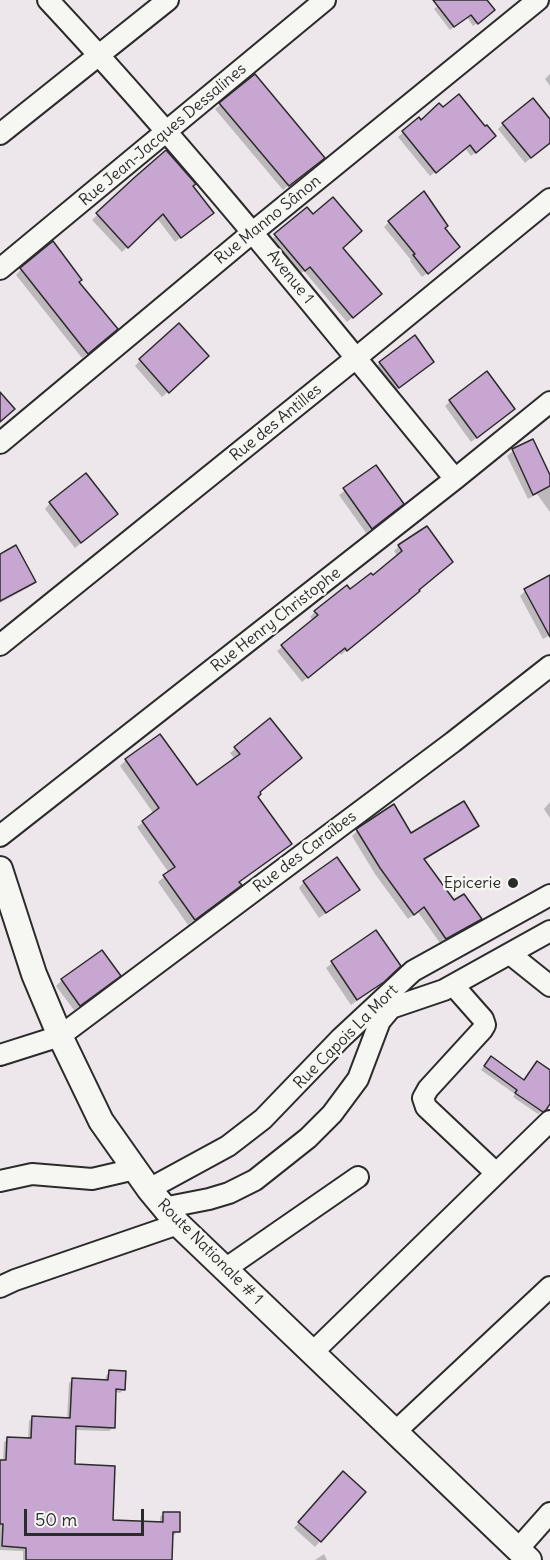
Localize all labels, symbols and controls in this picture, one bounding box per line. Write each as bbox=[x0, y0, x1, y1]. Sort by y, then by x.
street label: Rue Jean-Jacques Dessalines bbox=[76, 60, 250, 210]
street label: Rue Manno Sânon bbox=[211, 171, 325, 269]
street label: Avenue 1 bbox=[262, 246, 318, 308]
street label: Rue des Antilles bbox=[226, 380, 326, 466]
street label: Rue Henry Christophe bbox=[207, 563, 345, 677]
street label: Rue des Caraïbes bbox=[250, 807, 360, 897]
place label: Epicerie bbox=[444, 873, 501, 893]
marker: Epicerie bbox=[506, 876, 520, 890]
street label: Rue Capois La Mort bbox=[290, 981, 402, 1093]
street label: Route Nationale # 1 bbox=[153, 1195, 267, 1309]
scale bar bbox=[27, 1497, 147, 1535]
text: 50 m bbox=[35, 1508, 77, 1531]

